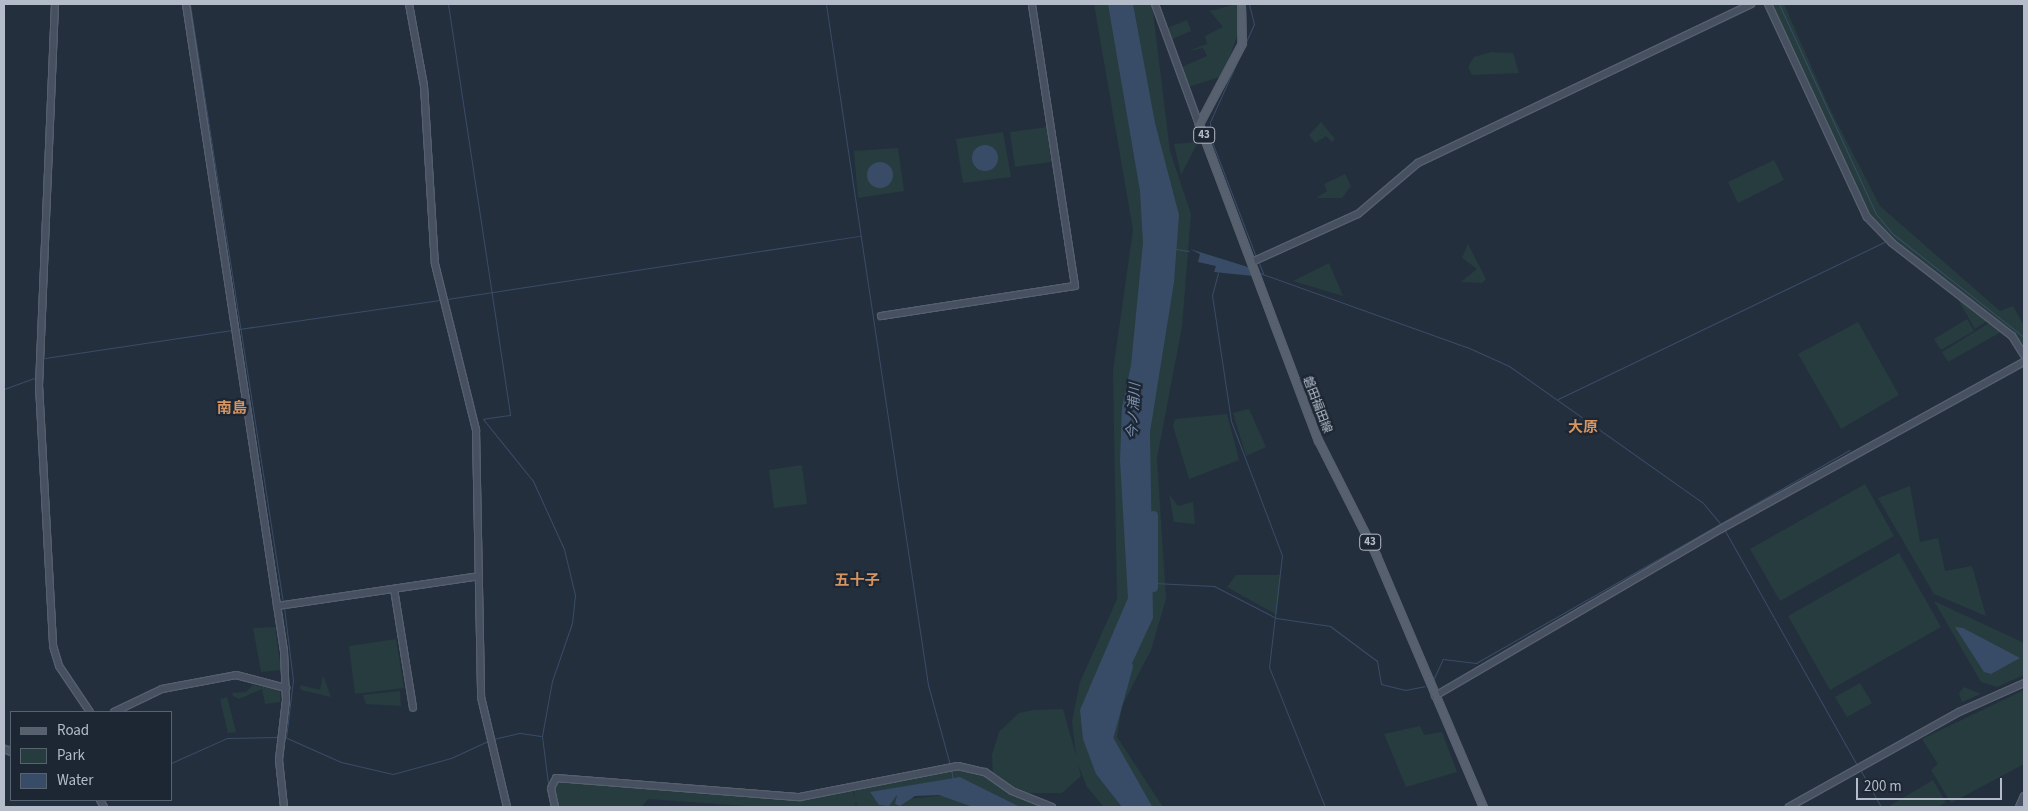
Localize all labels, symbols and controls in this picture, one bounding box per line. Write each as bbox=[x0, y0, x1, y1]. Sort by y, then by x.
road number: 43 bbox=[1193, 126, 1215, 144]
street label: 磐田福田線 bbox=[1300, 374, 1334, 436]
water label: 今ノ浦川 bbox=[1124, 383, 1144, 439]
district label: 南島 bbox=[217, 400, 247, 418]
district label: 大原 bbox=[1568, 419, 1598, 437]
road number: 43 bbox=[1359, 534, 1381, 550]
district label: 五十子 bbox=[835, 572, 879, 590]
legend bbox=[10, 711, 172, 801]
text: Road bbox=[57, 720, 89, 741]
text: Park bbox=[57, 745, 85, 766]
scale bar bbox=[1858, 768, 2004, 800]
text: Water bbox=[57, 770, 93, 791]
text: 200 m bbox=[1864, 776, 1902, 797]

